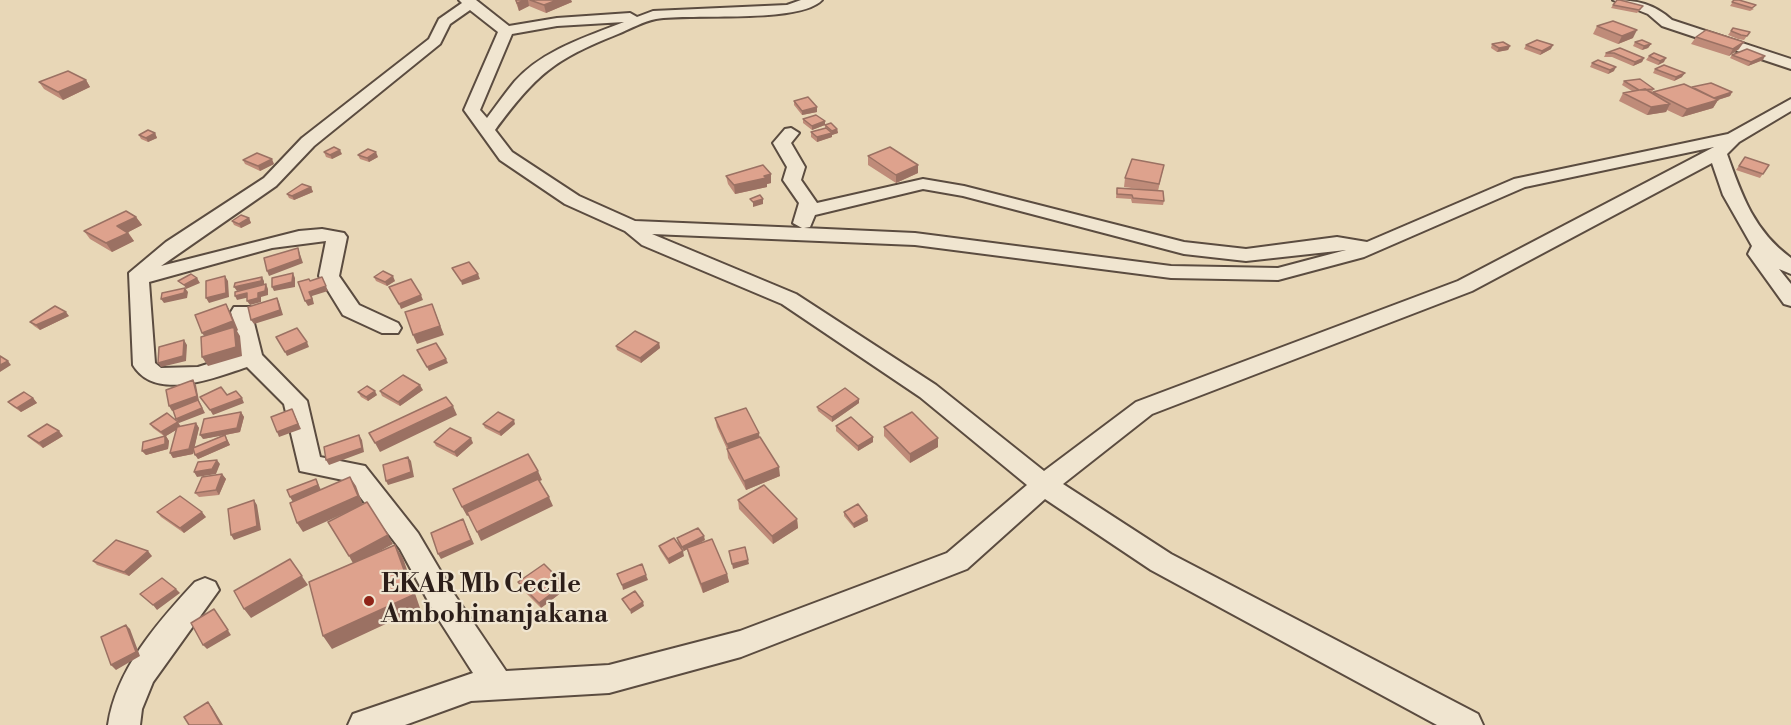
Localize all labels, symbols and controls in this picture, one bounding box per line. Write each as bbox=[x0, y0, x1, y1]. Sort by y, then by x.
place label: EKAR Mb Cecile Ambohinanjakana bbox=[381, 570, 608, 632]
marker: EKAR Mb Cecile Ambohinanjakana bbox=[362, 594, 376, 608]

